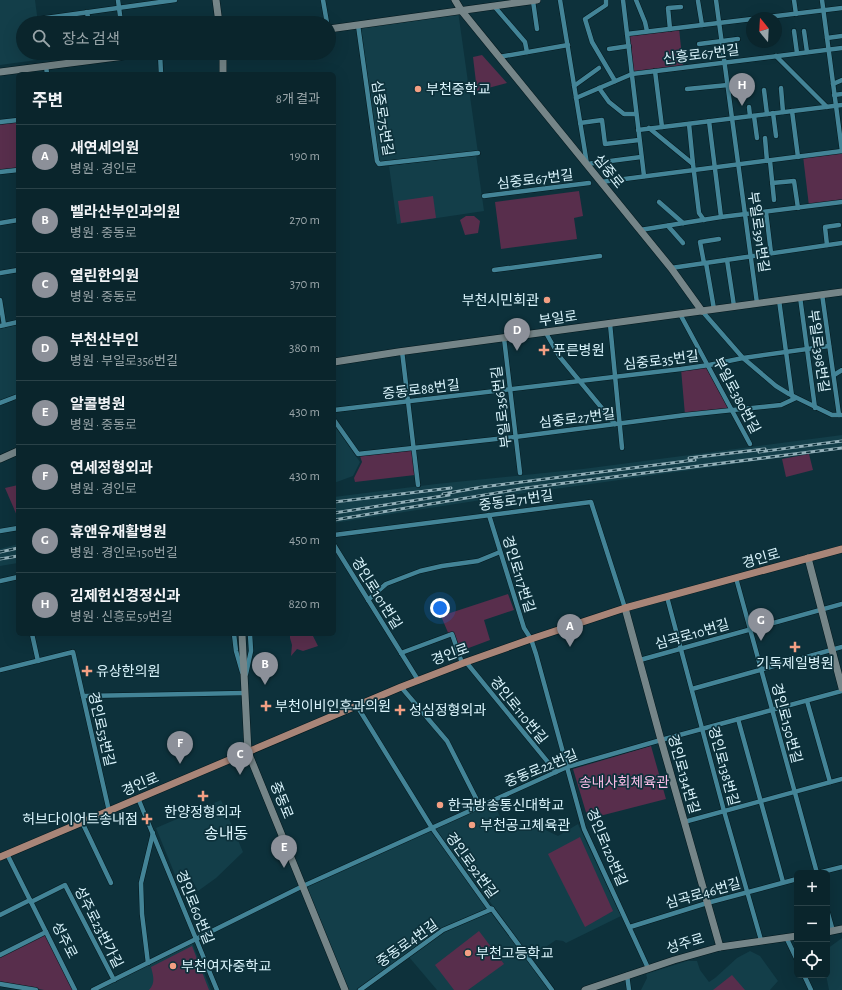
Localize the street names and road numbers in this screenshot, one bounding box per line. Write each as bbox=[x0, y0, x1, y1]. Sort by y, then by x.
street label: 신흥로67번길 bbox=[662, 42, 740, 67]
street label: 심중로75번길 bbox=[369, 79, 396, 157]
street label: 심중로 bbox=[591, 152, 627, 191]
street label: 심중로67번길 bbox=[496, 167, 574, 192]
street label: 부일로391번길 bbox=[745, 191, 772, 274]
street label: 부일로 bbox=[538, 308, 578, 329]
street label: 부일로398번길 bbox=[805, 309, 832, 393]
street label: 심중로35번길 bbox=[622, 348, 700, 373]
street label: 부일로380번길 bbox=[710, 355, 763, 436]
street label: 부일로356번길 bbox=[489, 365, 514, 449]
street label: 중동로88번길 bbox=[382, 377, 461, 402]
street label: 심중로27번길 bbox=[538, 406, 616, 431]
street label: 중동로71번길 bbox=[478, 488, 554, 513]
street label: 경인로117번길 bbox=[500, 534, 537, 615]
street label: 경인로 bbox=[740, 546, 782, 571]
street label: 경인로101번길 bbox=[349, 555, 405, 632]
street label: 심곡로10번길 bbox=[653, 617, 731, 652]
street label: 경인로 bbox=[429, 641, 471, 668]
street label: 경인로110번길 bbox=[487, 674, 550, 747]
street label: 경인로150번길 bbox=[769, 681, 804, 765]
street label: 경인로53번길 bbox=[86, 690, 117, 768]
street label: 경인로138번길 bbox=[706, 725, 741, 807]
street label: 경인로134번길 bbox=[665, 733, 702, 815]
street label: 중동로22번길 bbox=[503, 747, 580, 790]
street label: 경인로 bbox=[119, 770, 161, 799]
street label: 중동로 bbox=[267, 780, 295, 821]
street label: 경인로120번길 bbox=[583, 806, 630, 888]
street label: 경인로92번길 bbox=[443, 830, 500, 901]
street label: 경인로60번길 bbox=[173, 868, 216, 946]
street label: 심곡로46번길 bbox=[664, 876, 743, 911]
street label: 성주로23번가길 bbox=[72, 884, 126, 970]
street label: 중동로4번길 bbox=[374, 917, 441, 970]
street label: 성주로 bbox=[49, 920, 80, 961]
street label: 성주로 bbox=[664, 931, 706, 956]

